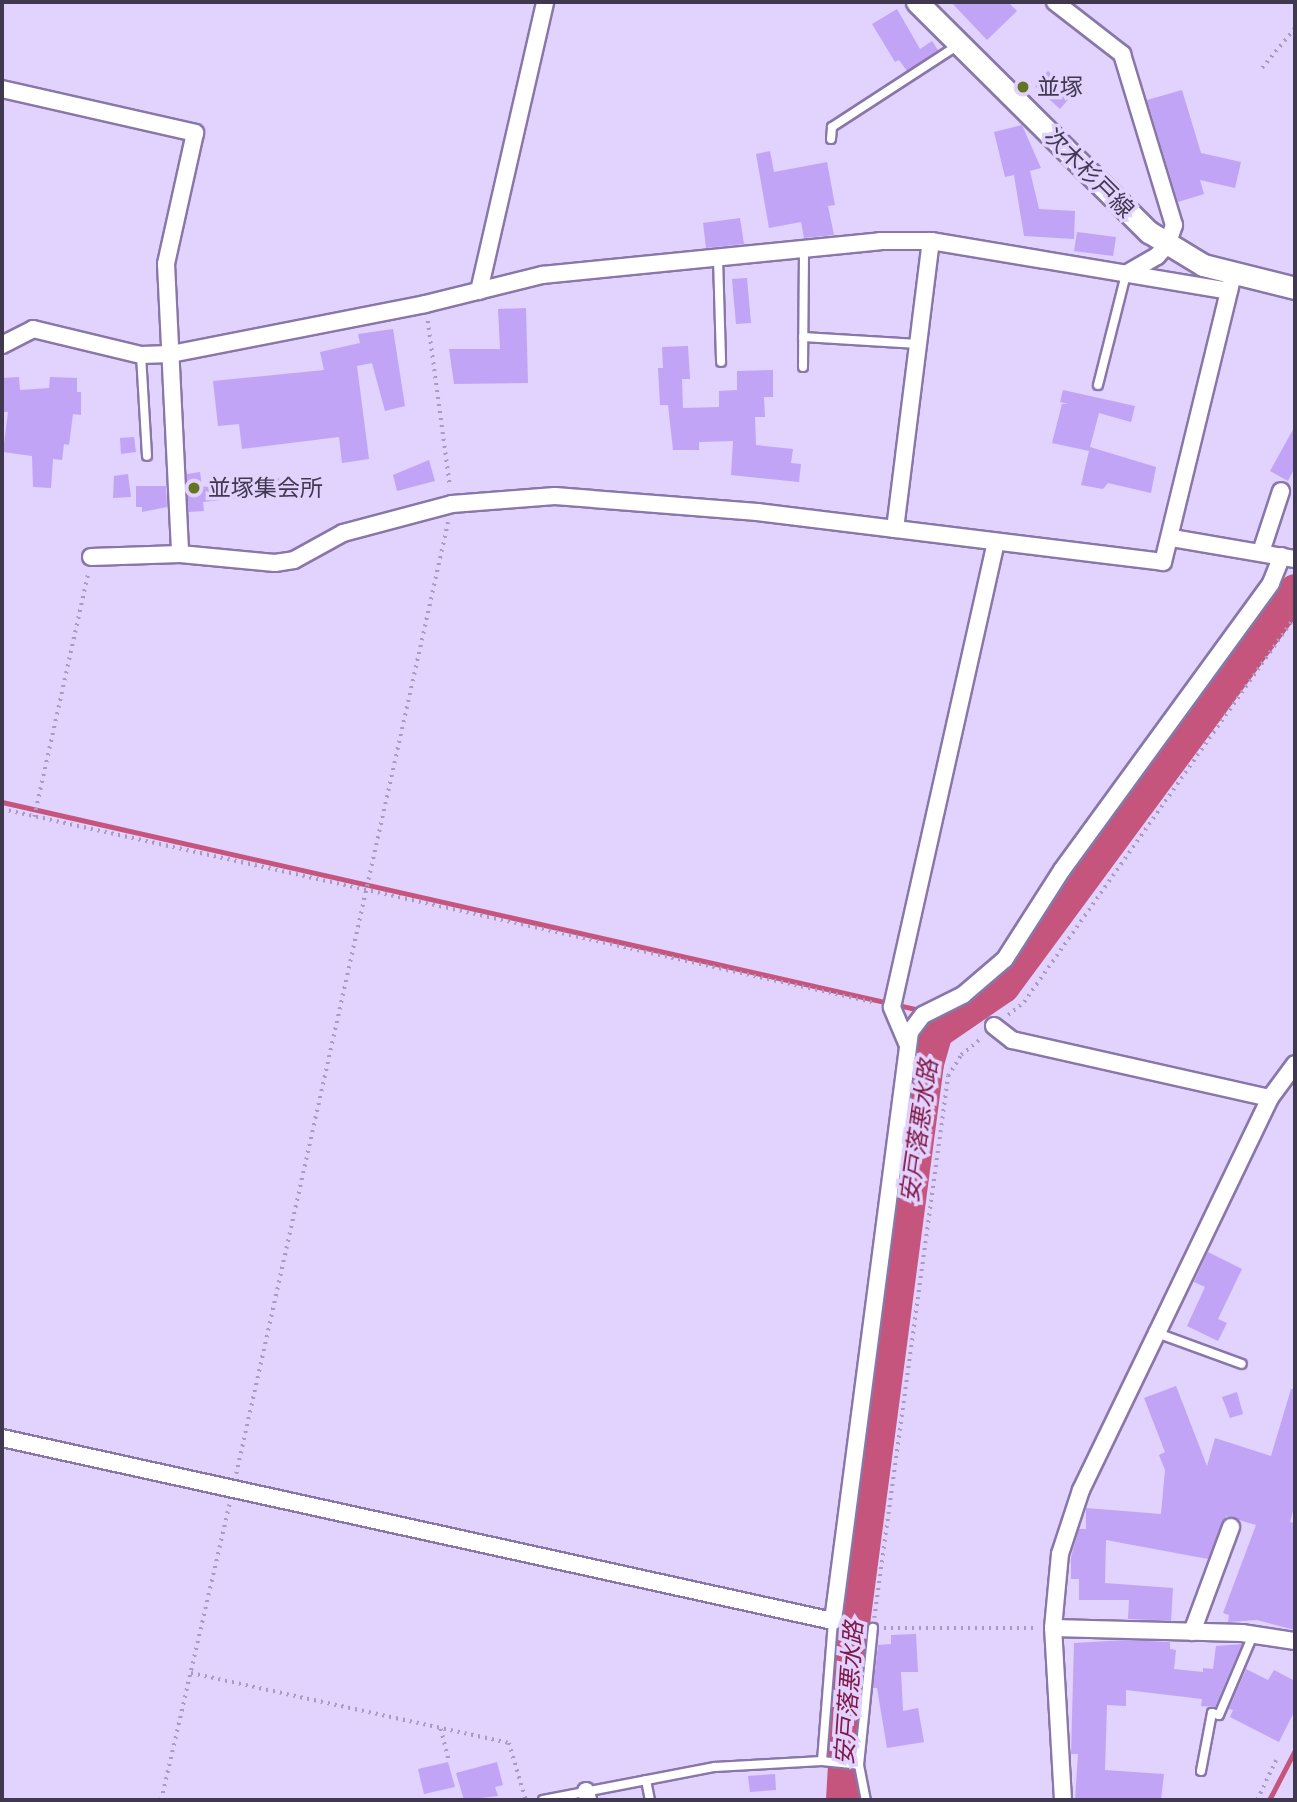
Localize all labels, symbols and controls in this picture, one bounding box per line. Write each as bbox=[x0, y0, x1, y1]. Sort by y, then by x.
place label: 並塚 bbox=[1037, 73, 1083, 101]
marker: 並塚 bbox=[1015, 79, 1031, 95]
street label: 次木杉戸線 bbox=[1039, 123, 1139, 223]
place label: 並塚集会所 bbox=[208, 474, 323, 502]
marker: 並塚集会所 bbox=[186, 480, 202, 496]
water label: 安戸落悪水路 bbox=[895, 1058, 943, 1204]
water label: 安戸落悪水路 bbox=[830, 1620, 868, 1766]

